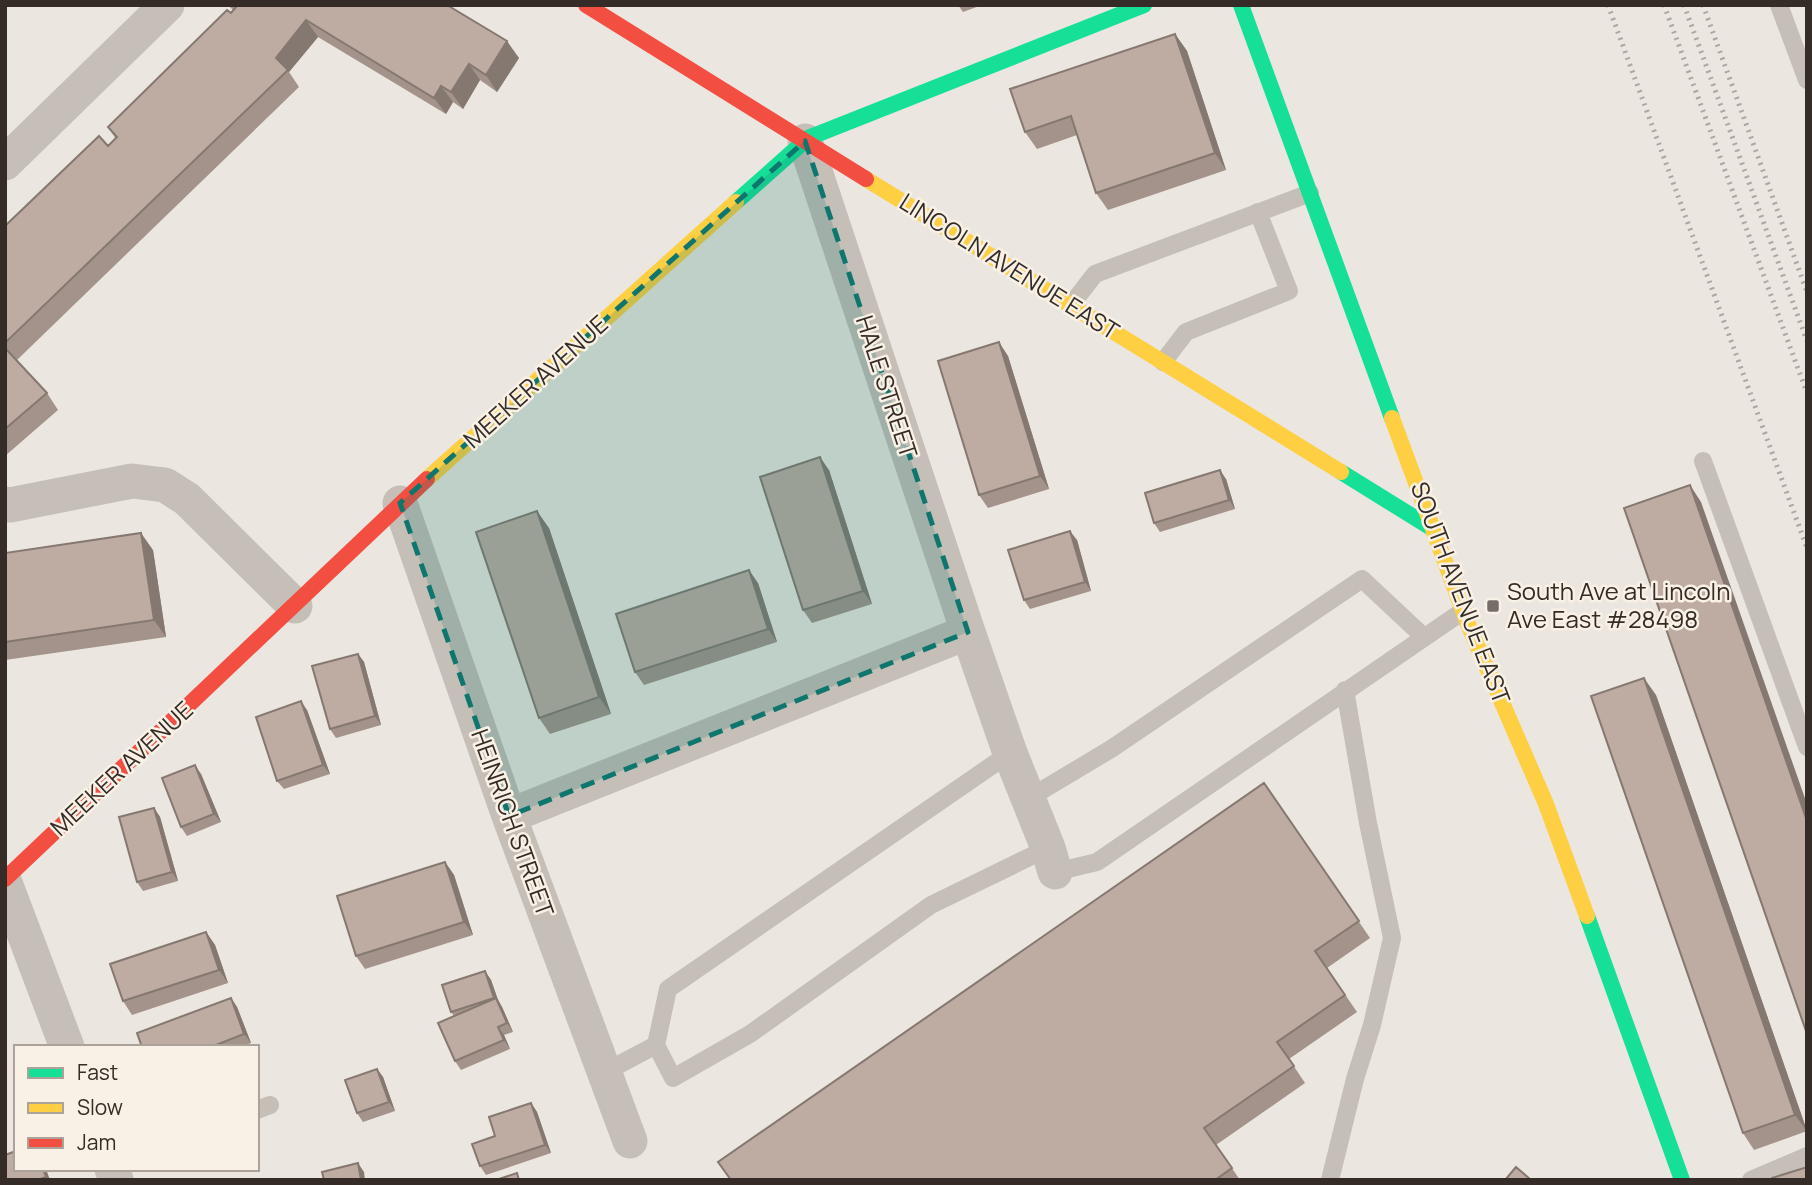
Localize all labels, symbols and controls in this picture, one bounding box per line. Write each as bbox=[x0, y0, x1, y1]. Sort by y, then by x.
street label: LINCOLN AVENUE EAST bbox=[894, 185, 1127, 347]
street label: MEEKER AVENUE bbox=[456, 307, 614, 455]
street label: HALE STREET bbox=[849, 311, 926, 463]
street label: SOUTH AVENUE EAST bbox=[1404, 477, 1519, 709]
place label: South Ave at Lincoln Ave East #28498 bbox=[1507, 574, 1730, 635]
marker: South Ave at Lincoln Ave East #28498 bbox=[1485, 598, 1501, 614]
street label: MEEKER AVENUE bbox=[42, 693, 200, 843]
street label: HEINRICH STREET bbox=[464, 724, 563, 921]
legend bbox=[14, 1045, 259, 1171]
text: Fast bbox=[77, 1058, 118, 1086]
text: Slow bbox=[77, 1093, 123, 1121]
text: Jam bbox=[77, 1128, 116, 1156]

